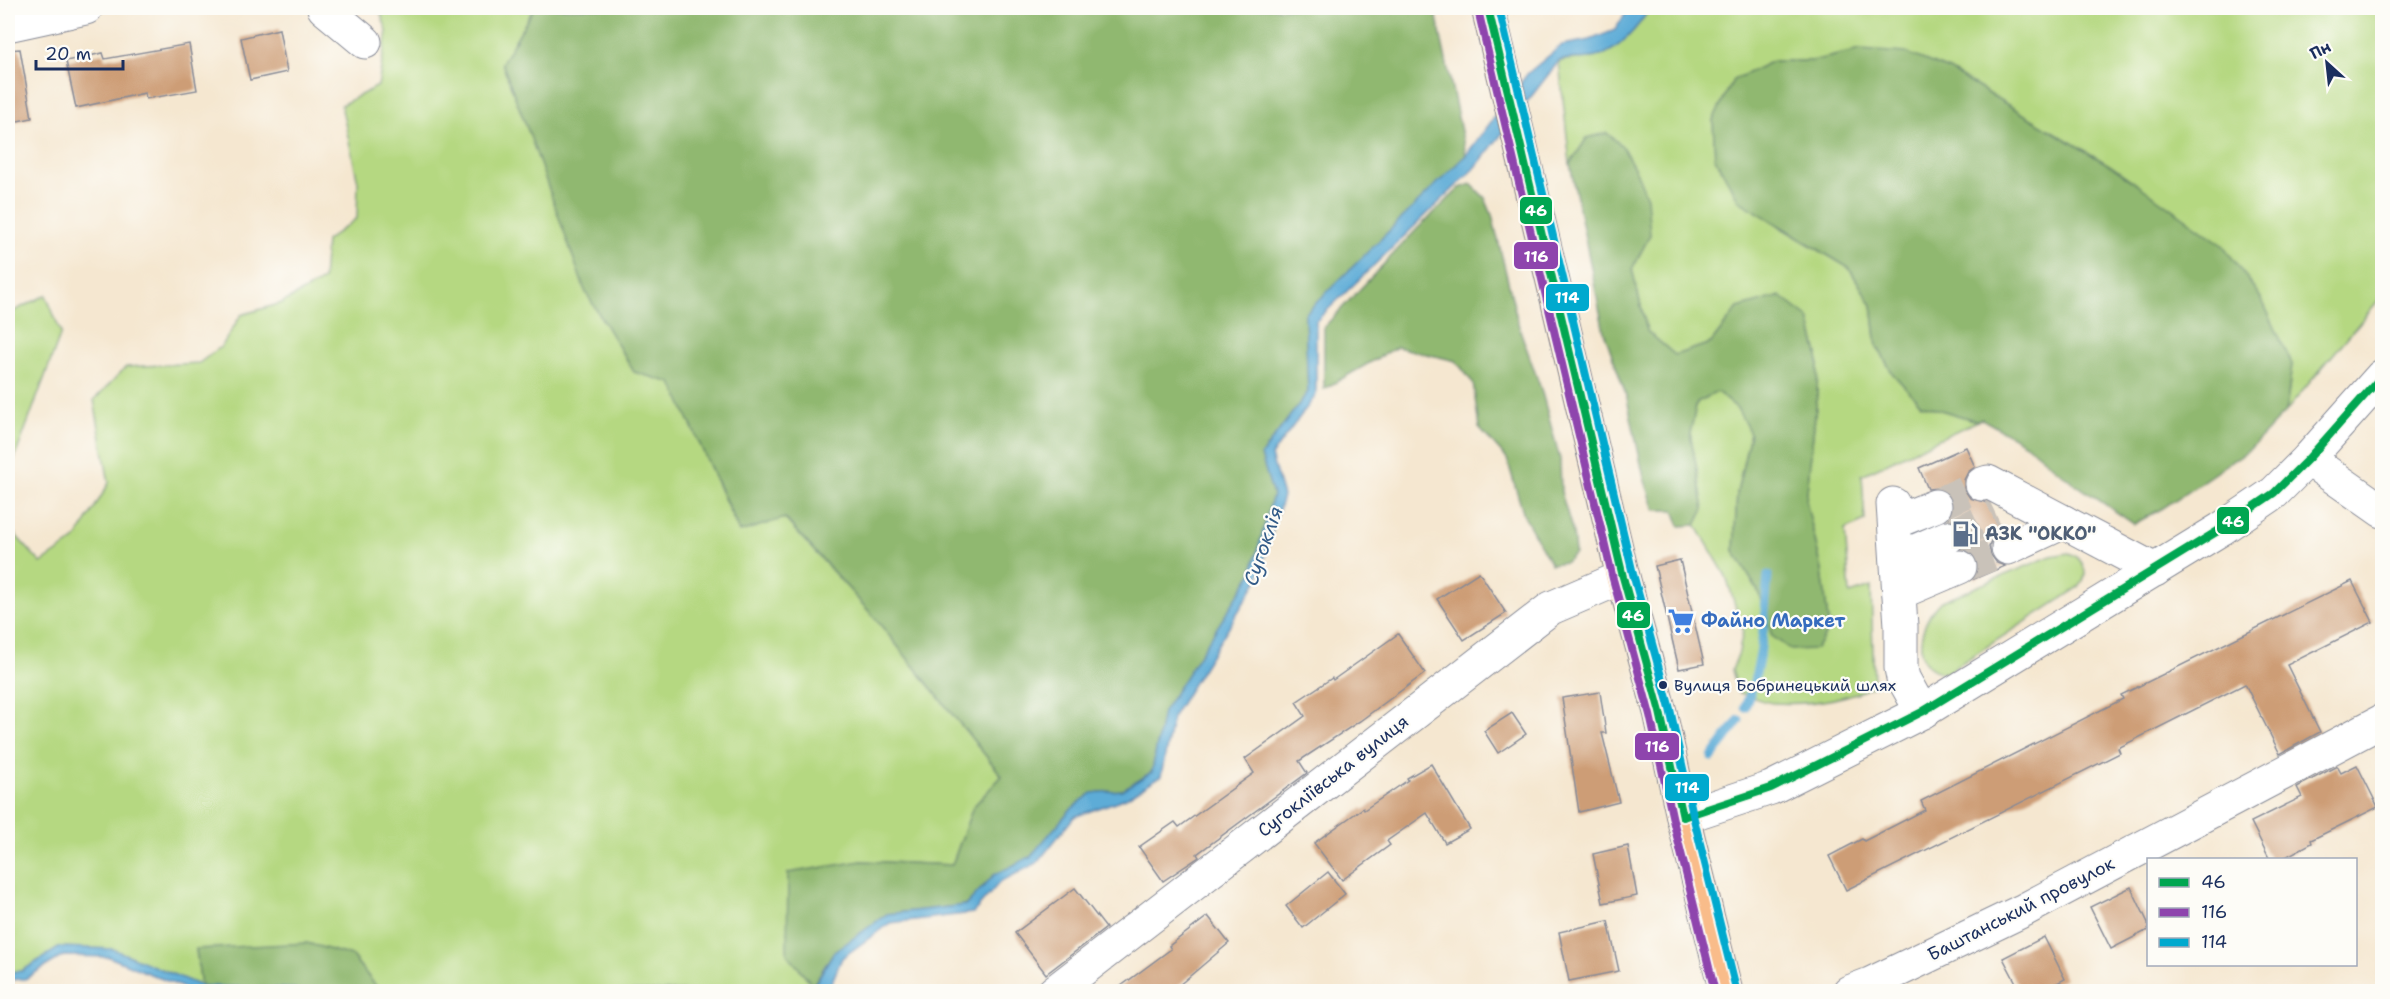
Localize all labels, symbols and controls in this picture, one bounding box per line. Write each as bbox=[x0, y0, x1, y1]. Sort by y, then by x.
scale bar bbox=[36, 33, 123, 71]
north arrow bbox=[2297, 33, 2357, 93]
text: Пн bbox=[2306, 36, 2335, 64]
text: 20 m bbox=[45, 42, 91, 66]
line badge: 46 bbox=[1519, 196, 1553, 225]
text: 46 bbox=[1525, 200, 1547, 221]
line badge: 116 bbox=[1513, 241, 1559, 270]
text: 116 bbox=[1524, 246, 1549, 267]
line badge: 114 bbox=[1545, 283, 1590, 312]
text: 114 bbox=[1554, 287, 1580, 308]
water label: Сугоклія bbox=[1237, 503, 1289, 589]
line badge: 46 bbox=[2216, 506, 2250, 535]
text: 46 bbox=[2222, 511, 2244, 532]
fuel station icon: АЗК "ОККО" bbox=[1950, 519, 1980, 549]
place label: АЗК "ОККО" bbox=[1985, 522, 2096, 546]
line badge: 46 bbox=[1616, 601, 1651, 629]
text: 46 bbox=[1622, 605, 1644, 626]
supermarket icon: Файно Маркет bbox=[1666, 606, 1696, 636]
place label: Файно Маркет bbox=[1701, 609, 1845, 633]
place label: Вулиця Бобринецький шлях bbox=[1674, 675, 1896, 696]
marker: Вулиця Бобринецький шлях bbox=[1657, 679, 1669, 691]
street label: Сугокліївська вулиця bbox=[1253, 710, 1413, 842]
line badge: 116 bbox=[1634, 732, 1680, 761]
text: 116 bbox=[1645, 736, 1670, 757]
line badge: 114 bbox=[1664, 773, 1710, 802]
text: 114 bbox=[1674, 777, 1700, 798]
street label: Баштанський провулок bbox=[1923, 851, 2119, 967]
legend bbox=[2147, 858, 2357, 966]
text: 46 bbox=[2201, 870, 2226, 894]
text: 116 bbox=[2201, 900, 2227, 924]
text: 114 bbox=[2201, 930, 2227, 954]

